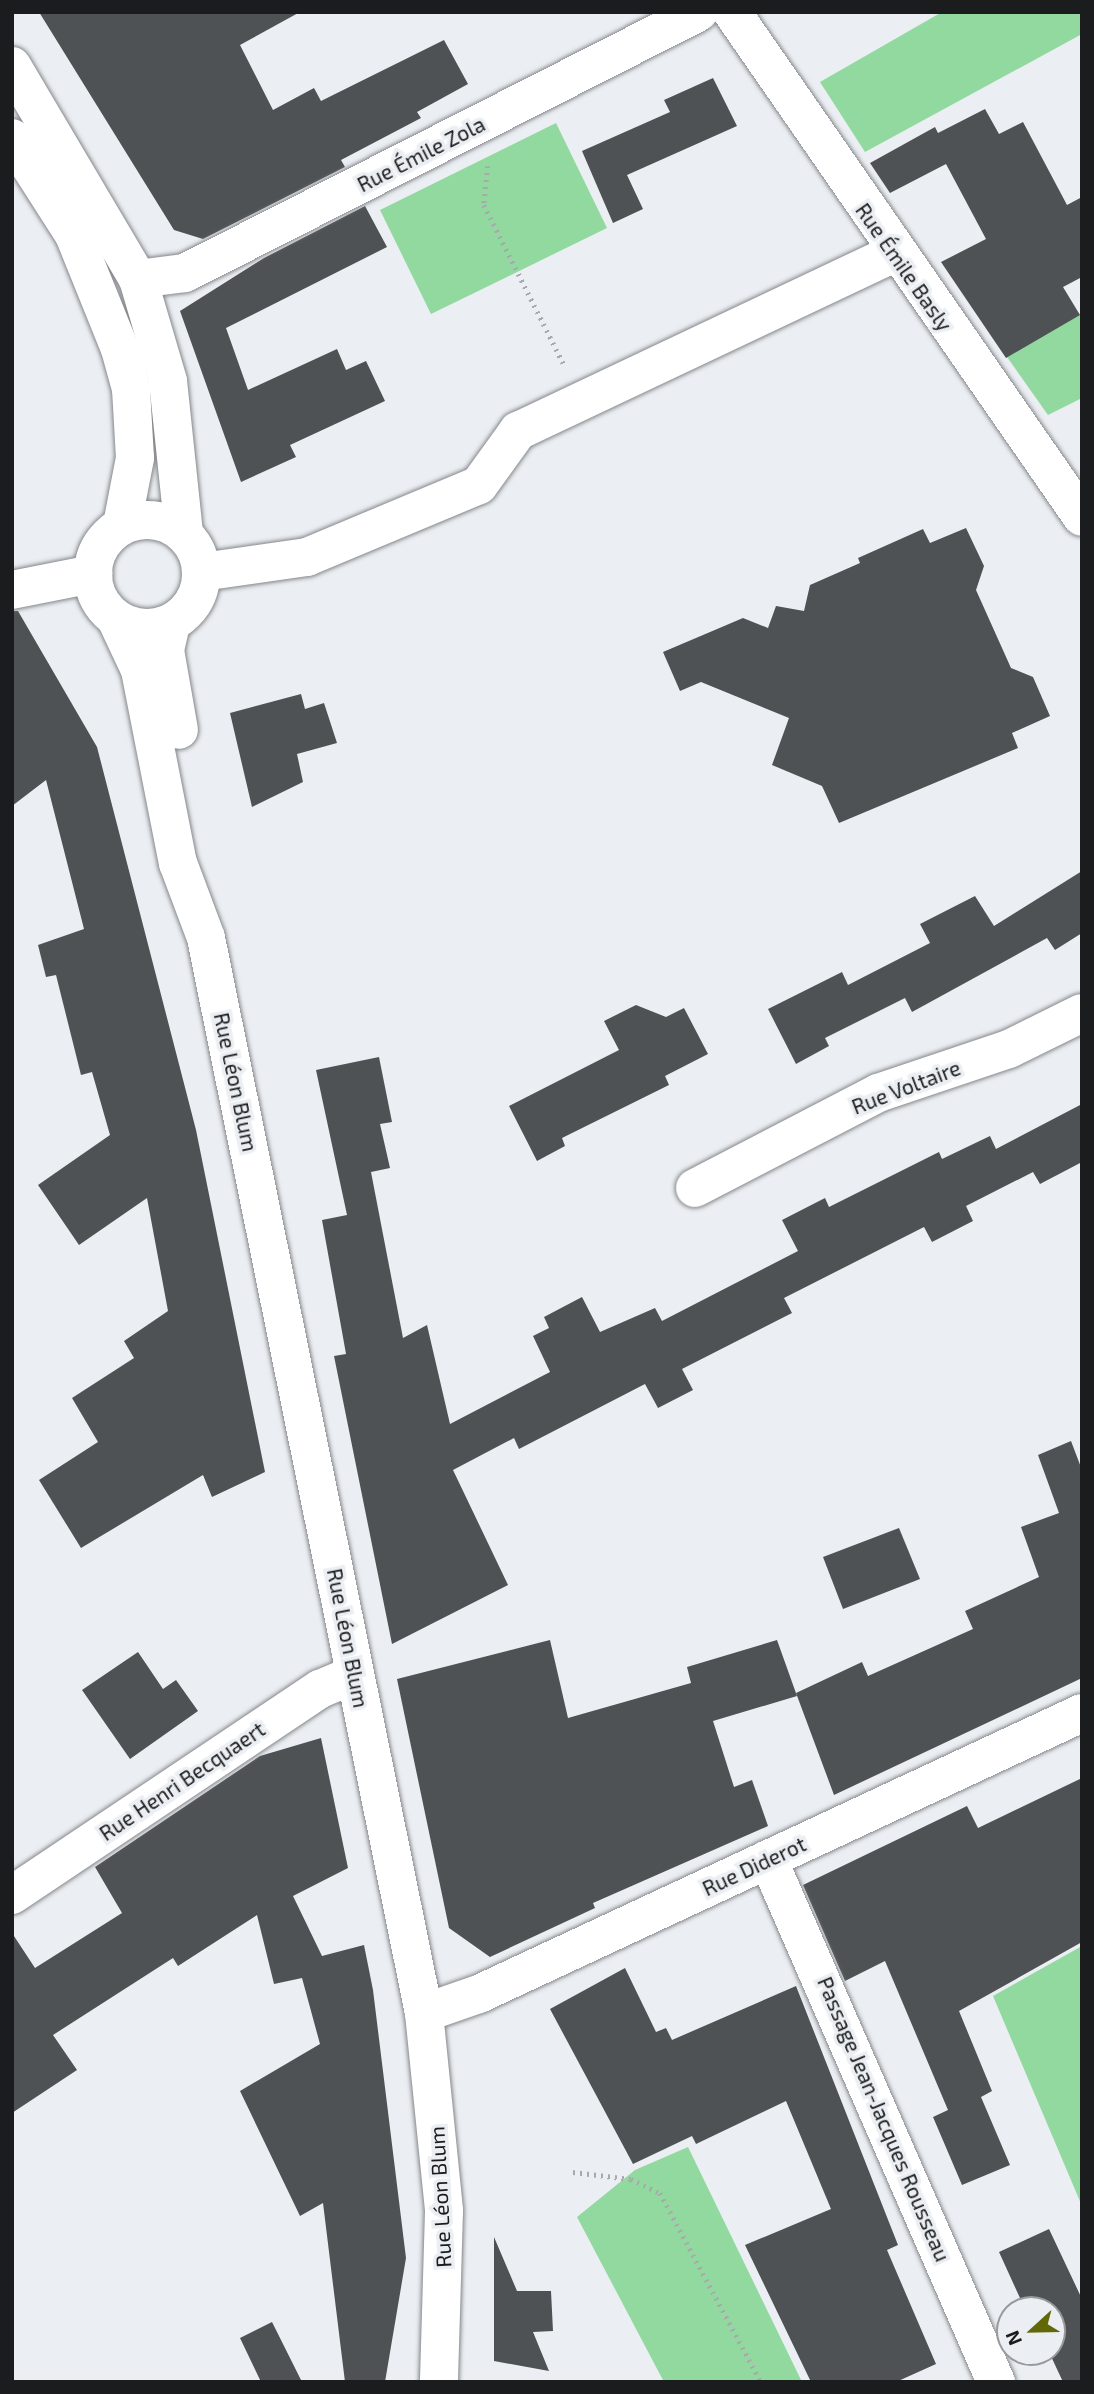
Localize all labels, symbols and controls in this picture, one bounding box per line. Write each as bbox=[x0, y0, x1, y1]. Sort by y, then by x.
street label: Rue Émile Zola bbox=[353, 111, 489, 197]
street label: Rue Émile Basly bbox=[850, 198, 958, 336]
street label: Rue Léon Blum bbox=[209, 1010, 263, 1154]
street label: Rue Voltaire bbox=[848, 1055, 964, 1119]
street label: Rue Léon Blum bbox=[322, 1566, 374, 1710]
street label: Rue Henri Becquaert bbox=[94, 1716, 270, 1846]
street label: Rue Diderot bbox=[698, 1831, 810, 1901]
street label: Passage Jean-Jacques Rousseau bbox=[812, 1973, 956, 2265]
street label: Rue Léon Blum bbox=[424, 2126, 456, 2268]
north arrow bbox=[996, 2296, 1066, 2366]
text: N bbox=[1000, 2328, 1026, 2349]

